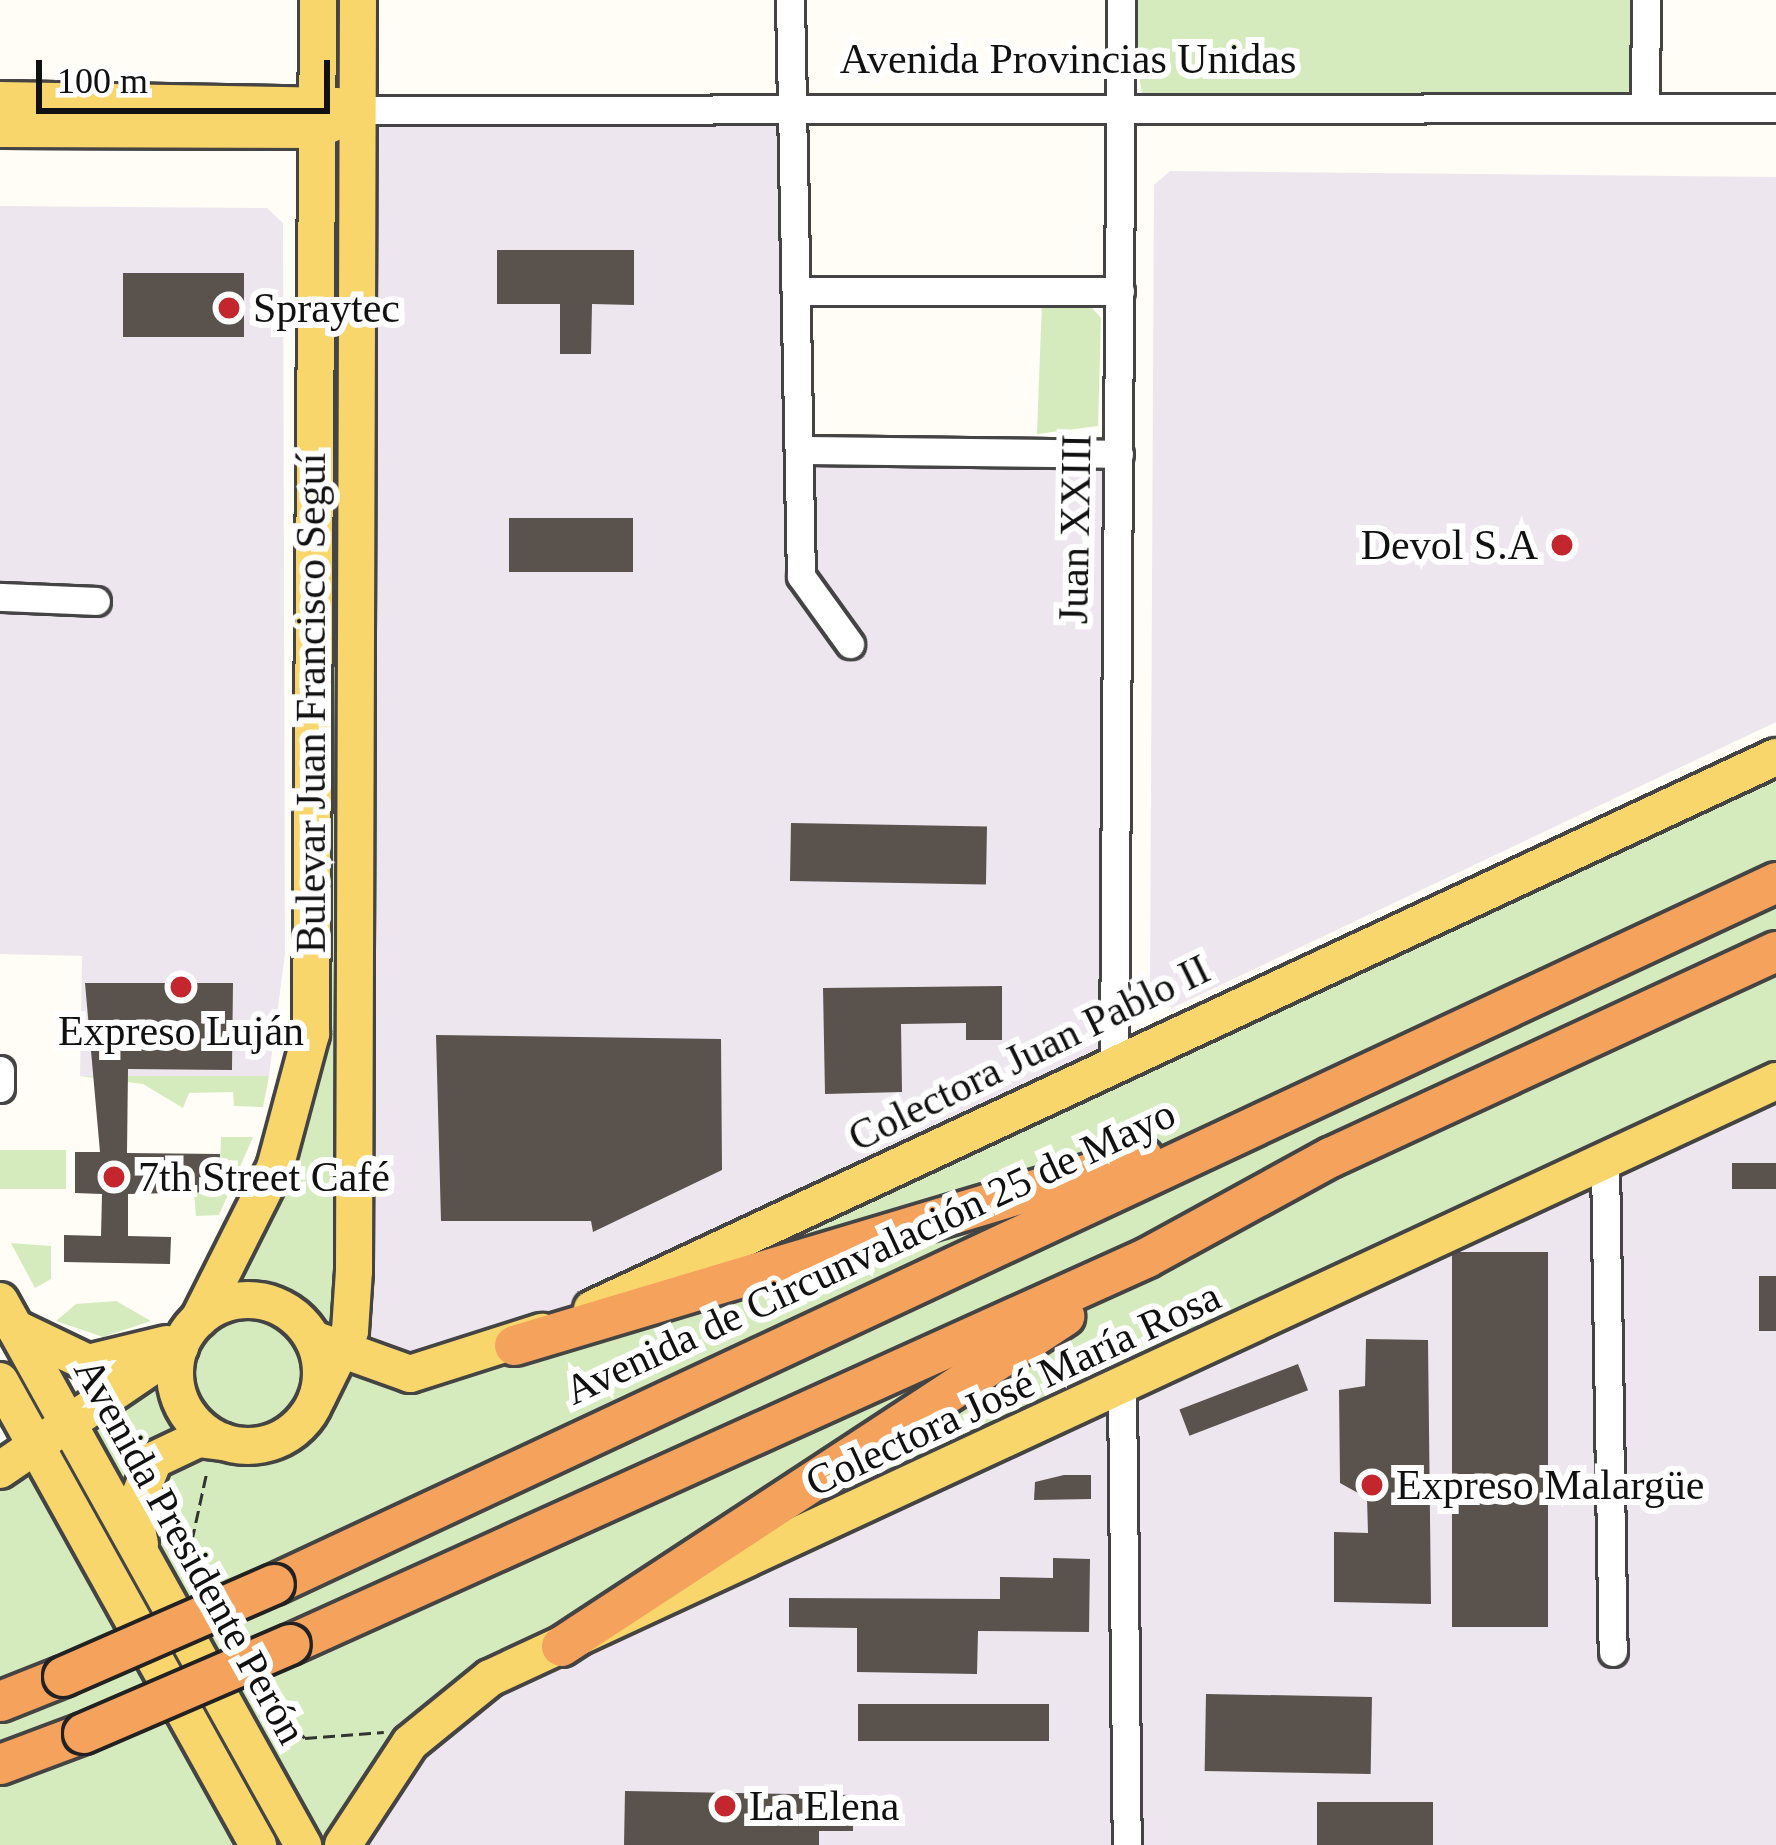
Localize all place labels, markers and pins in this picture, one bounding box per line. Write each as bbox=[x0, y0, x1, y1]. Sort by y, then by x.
place label: Spraytec bbox=[253, 283, 400, 333]
marker: Spraytec bbox=[216, 295, 242, 321]
place label: Devol S.A bbox=[1361, 520, 1538, 570]
marker: Devol S.A bbox=[1549, 532, 1575, 558]
marker: Expreso Luján bbox=[168, 974, 194, 1000]
place label: Expreso Luján bbox=[58, 1006, 304, 1056]
place label: 7th Street Café bbox=[138, 1152, 390, 1202]
marker: 7th Street Café bbox=[101, 1164, 127, 1190]
place label: Expreso Malargüe bbox=[1396, 1460, 1704, 1510]
marker: Expreso Malargüe bbox=[1359, 1472, 1385, 1498]
place label: La Elena bbox=[749, 1781, 899, 1831]
marker: La Elena bbox=[712, 1793, 738, 1819]

